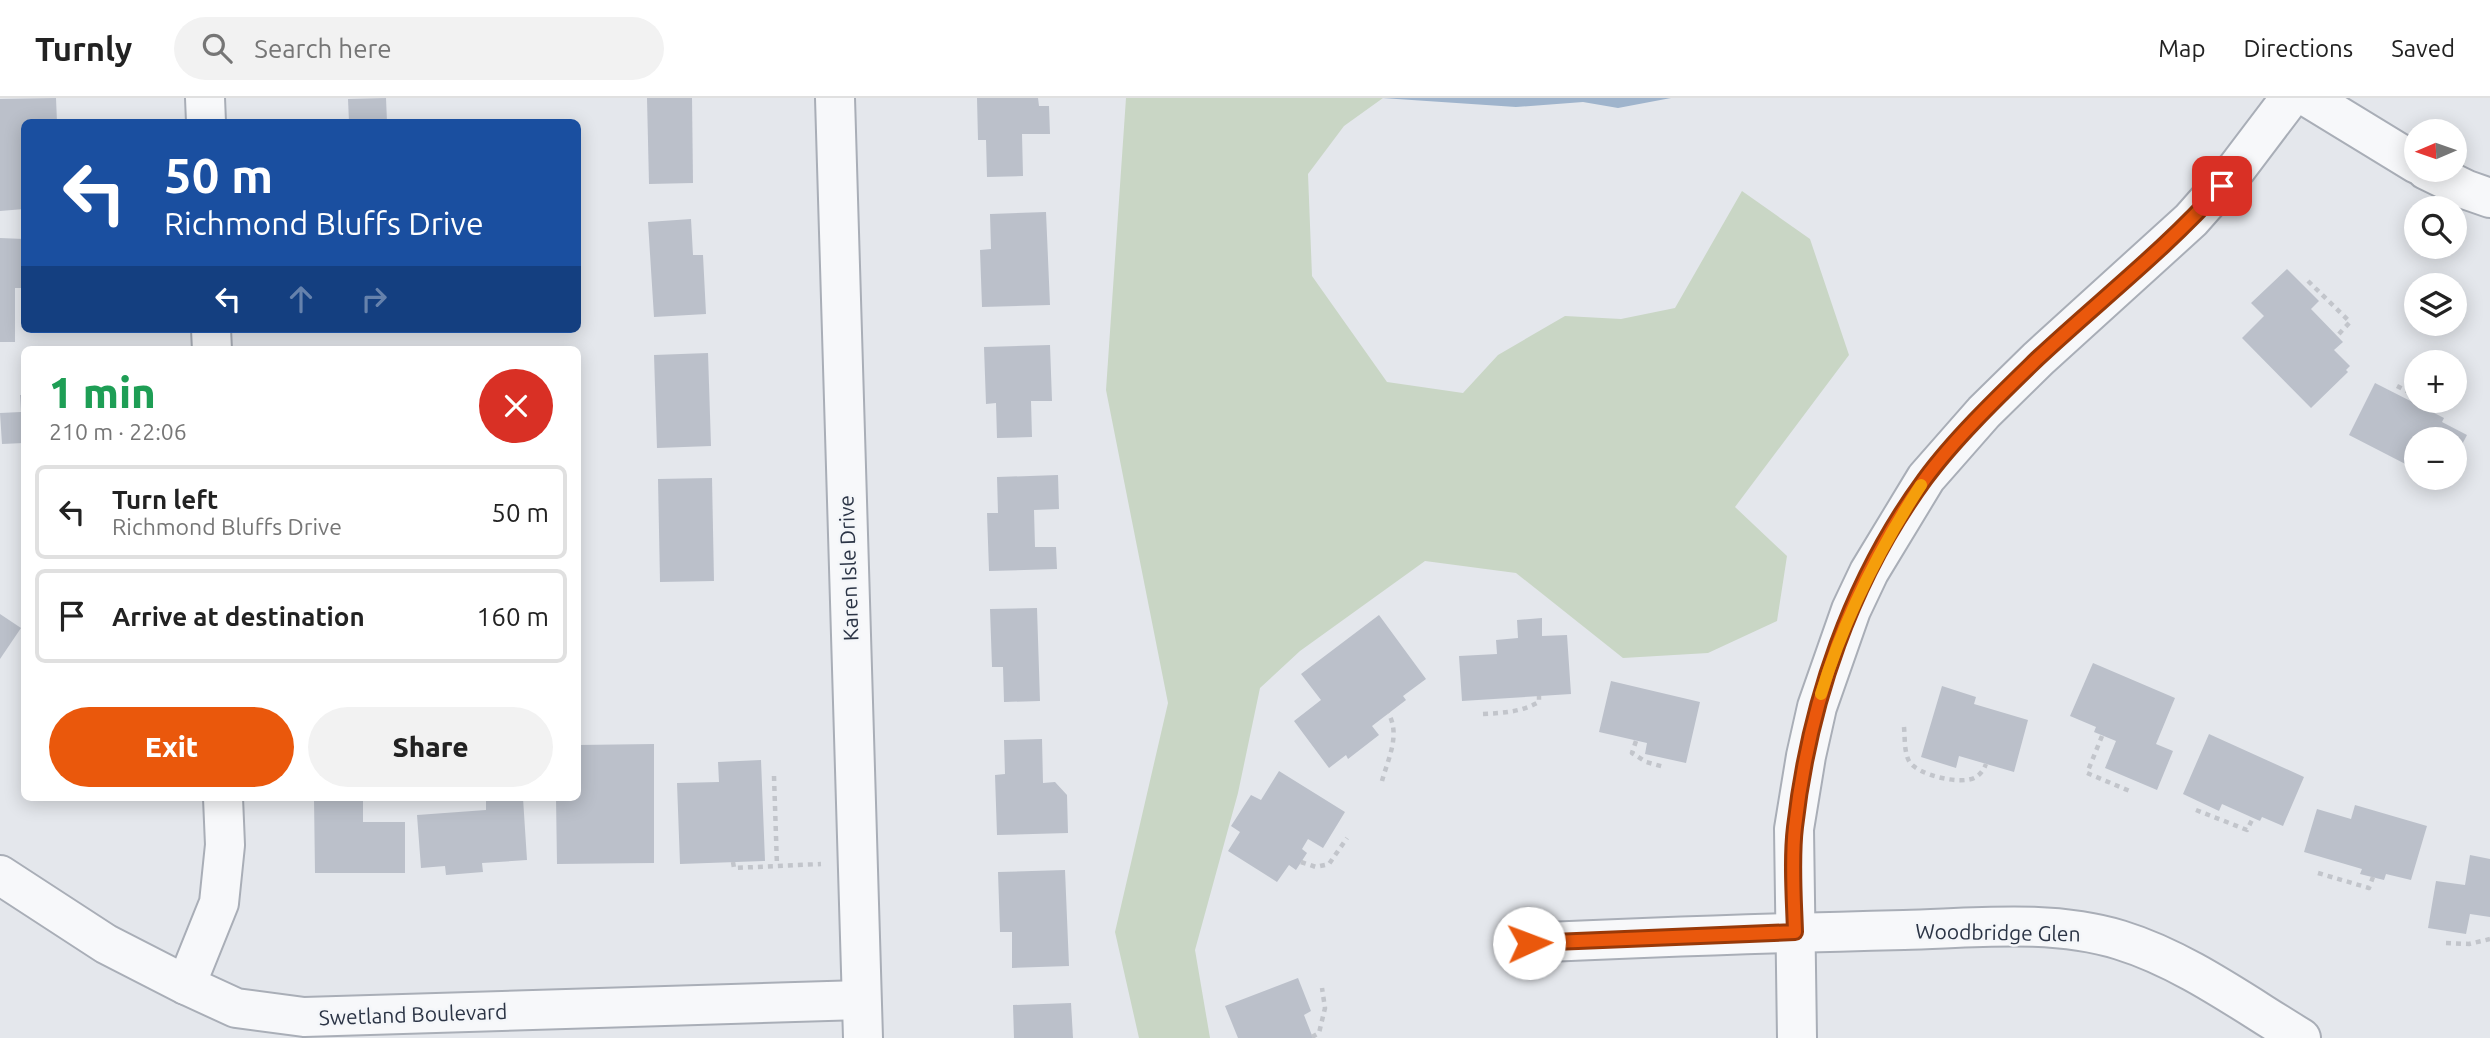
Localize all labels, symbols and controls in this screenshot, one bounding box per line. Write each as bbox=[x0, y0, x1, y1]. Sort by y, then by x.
search box bbox=[174, 17, 664, 80]
icon: search bbox=[198, 29, 236, 67]
text: Turnly bbox=[35, 30, 132, 67]
text: Search here bbox=[254, 34, 392, 63]
text: Map bbox=[2158, 35, 2205, 62]
text: Directions bbox=[2243, 35, 2353, 62]
text: Saved bbox=[2391, 35, 2455, 62]
north arrow bbox=[2404, 119, 2468, 182]
map controls bbox=[2404, 119, 2467, 490]
icon: left bbox=[49, 147, 140, 238]
text: 50 m bbox=[164, 147, 273, 202]
pin bbox=[2192, 156, 2252, 216]
icon: arrive bbox=[2203, 167, 2241, 205]
button: search bbox=[2404, 196, 2467, 259]
text: Richmond Bluffs Drive bbox=[164, 205, 484, 241]
button: layers bbox=[2404, 273, 2467, 336]
icon: left bbox=[209, 280, 247, 318]
icon: ahead bbox=[282, 280, 320, 318]
icon: right bbox=[355, 280, 393, 318]
button: + bbox=[2404, 350, 2467, 413]
text: 1 min bbox=[49, 369, 156, 416]
button: close bbox=[479, 369, 553, 443]
text: 210 m · 22:06 bbox=[49, 419, 187, 444]
button: − bbox=[2404, 427, 2467, 490]
text: Turn left bbox=[112, 485, 218, 514]
icon: left bbox=[53, 493, 91, 531]
street label: Karen Isle Drive bbox=[833, 495, 863, 641]
text: 50 m bbox=[491, 498, 549, 527]
text: Richmond Bluffs Drive bbox=[112, 514, 342, 539]
icon: arrive bbox=[53, 597, 91, 635]
text: Arrive at destination bbox=[112, 602, 365, 631]
text: 160 m bbox=[477, 602, 549, 631]
button: Exit bbox=[49, 707, 294, 787]
button: Share bbox=[308, 707, 553, 787]
position arrow bbox=[1492, 906, 1566, 980]
street label: Woodbridge Glen bbox=[1915, 919, 2081, 945]
street label: Swetland Boulevard bbox=[318, 999, 508, 1029]

